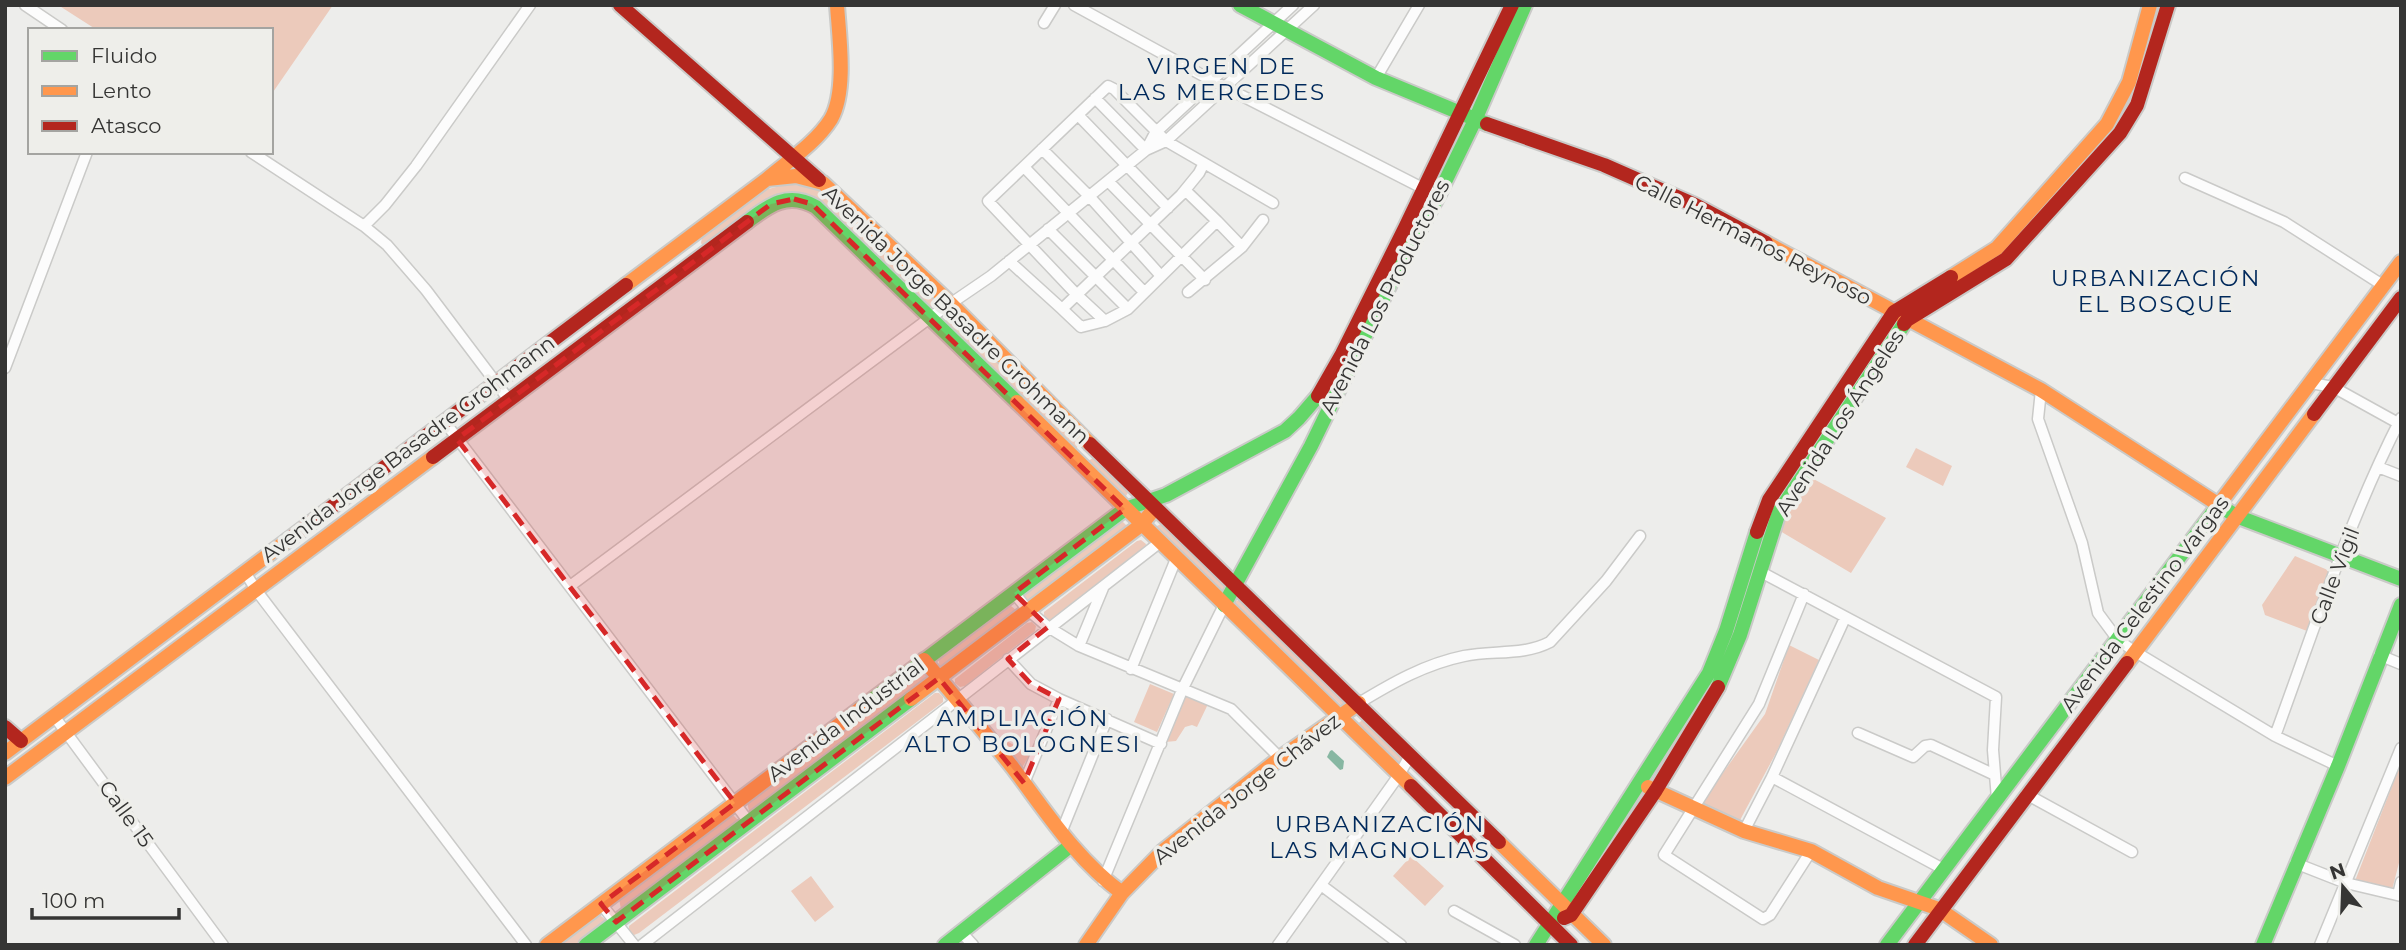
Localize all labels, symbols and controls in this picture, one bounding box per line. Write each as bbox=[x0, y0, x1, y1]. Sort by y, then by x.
legend bbox=[28, 28, 273, 154]
text: Fluido bbox=[91, 43, 157, 68]
district label: VIRGEN DE LAS MERCEDES bbox=[1118, 52, 1326, 106]
text: Lento bbox=[91, 78, 151, 103]
text: Atasco bbox=[91, 113, 162, 138]
street label: Calle Hermanos Reynoso bbox=[1631, 169, 1876, 310]
street label: Avenida Los Productores bbox=[1314, 175, 1455, 418]
street label: Avenida Jorge Basadre Grohmann bbox=[818, 180, 1095, 449]
district label: URBANIZACIÓN EL BOSQUE bbox=[2051, 264, 2261, 318]
street label: Avenida Los Ángeles bbox=[1770, 325, 1909, 520]
street label: Avenida Jorge Basadre Grohmann bbox=[256, 330, 559, 567]
street label: Avenida Celestino Vargas bbox=[2055, 491, 2234, 717]
street label: Calle Vigil bbox=[2305, 524, 2365, 628]
street label: Avenida Industrial bbox=[762, 652, 929, 787]
district label: AMPLIACIÓN ALTO BOLOGNESI bbox=[905, 704, 1141, 758]
street label: Avenida Jorge Chávez bbox=[1148, 708, 1345, 869]
street label: Calle 15 bbox=[94, 776, 159, 852]
district label: URBANIZACIÓN LAS MAGNOLIAS bbox=[1269, 810, 1491, 864]
north arrow bbox=[2308, 852, 2378, 922]
text: N bbox=[2327, 858, 2349, 885]
scale bar bbox=[32, 876, 178, 920]
text: 100 m bbox=[42, 888, 105, 913]

